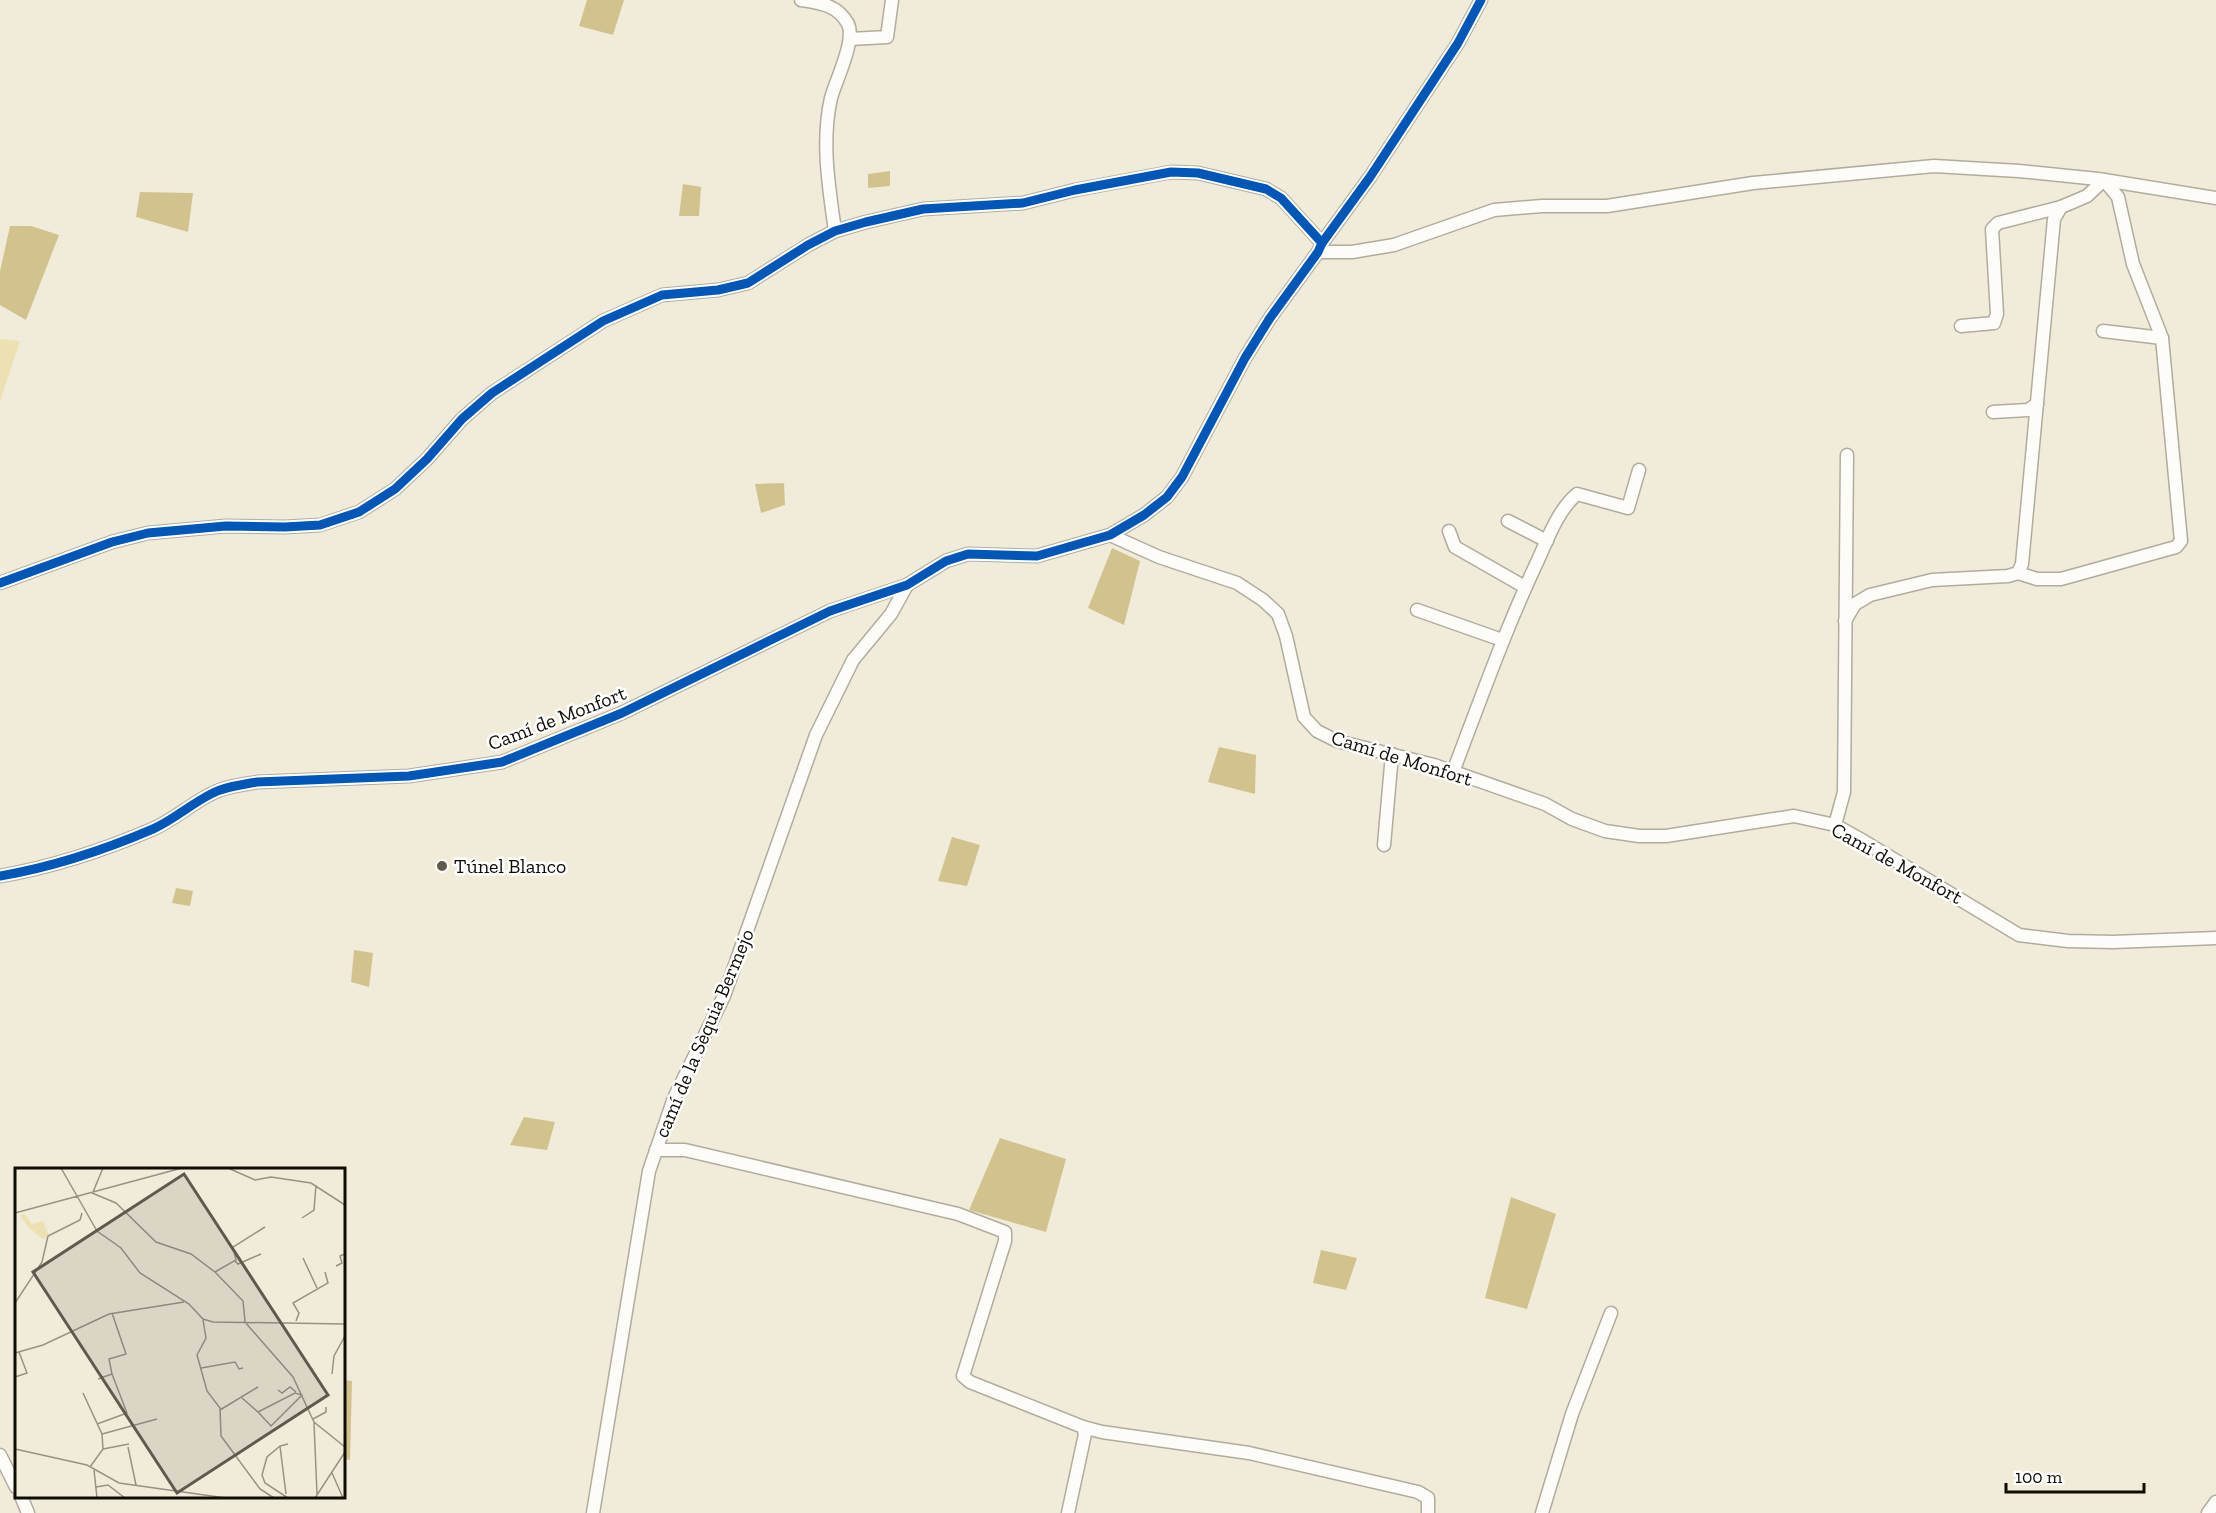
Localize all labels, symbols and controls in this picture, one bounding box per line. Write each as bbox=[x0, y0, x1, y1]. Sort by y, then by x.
street label: Camí de Monfort bbox=[484, 680, 630, 755]
street label: Camí de Monfort bbox=[1329, 725, 1476, 791]
street label: Camí de Monfort bbox=[1827, 817, 1967, 909]
place label: Túnel Blanco bbox=[454, 854, 566, 878]
marker: Túnel Blanco bbox=[435, 859, 449, 873]
street label: camí de la Sèquia Bermejo bbox=[649, 925, 759, 1141]
inset map bbox=[15, 1168, 345, 1498]
scale bar bbox=[2006, 1456, 2144, 1494]
text: 100 m bbox=[2015, 1466, 2063, 1488]

